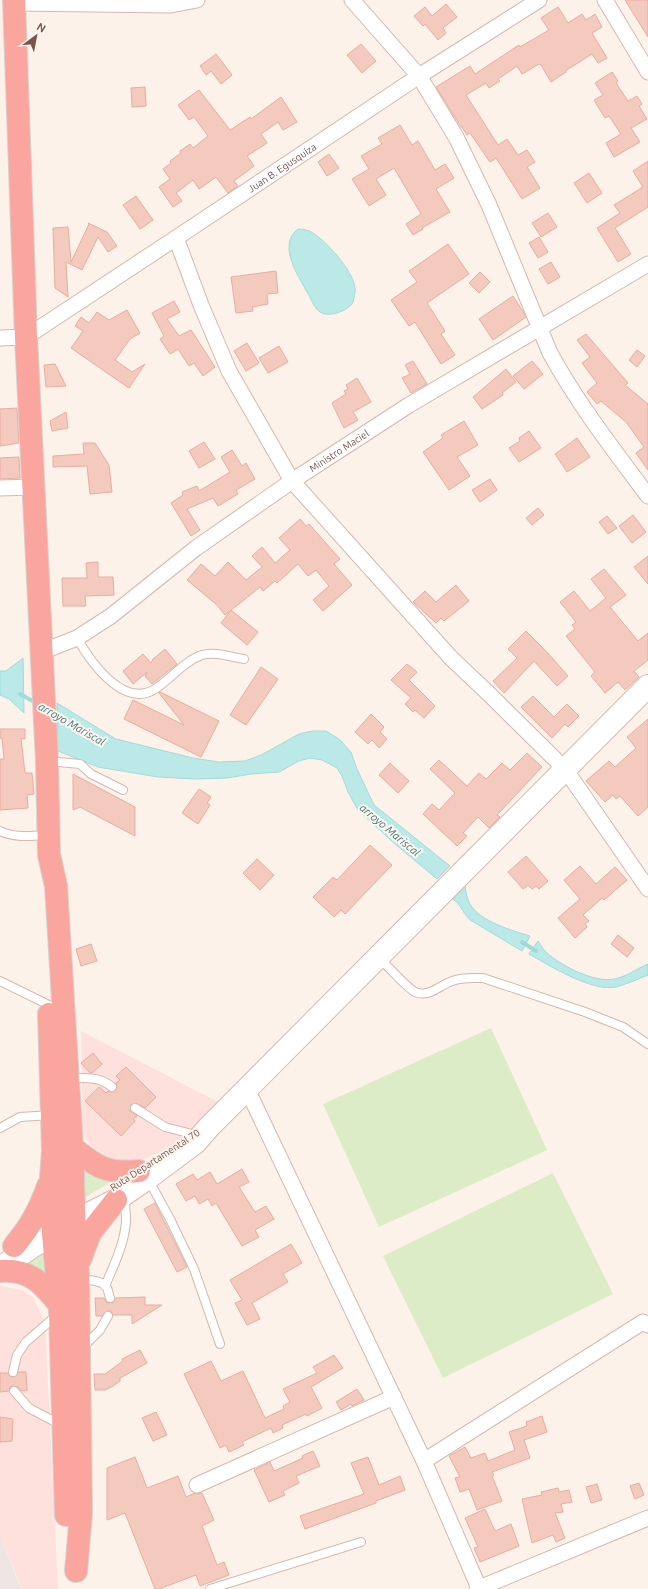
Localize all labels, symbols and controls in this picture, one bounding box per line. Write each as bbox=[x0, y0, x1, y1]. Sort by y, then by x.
north arrow bbox=[16, 16, 56, 56]
text: N bbox=[35, 20, 48, 35]
street label: Juan B. Egusquiza bbox=[246, 141, 318, 194]
street label: Ministro Maciel bbox=[307, 427, 371, 474]
water label: arroyo Mariscal bbox=[37, 700, 107, 748]
water label: arroyo Mariscal bbox=[357, 801, 423, 859]
street label: Ruta Departamental 70 bbox=[108, 1127, 202, 1193]

